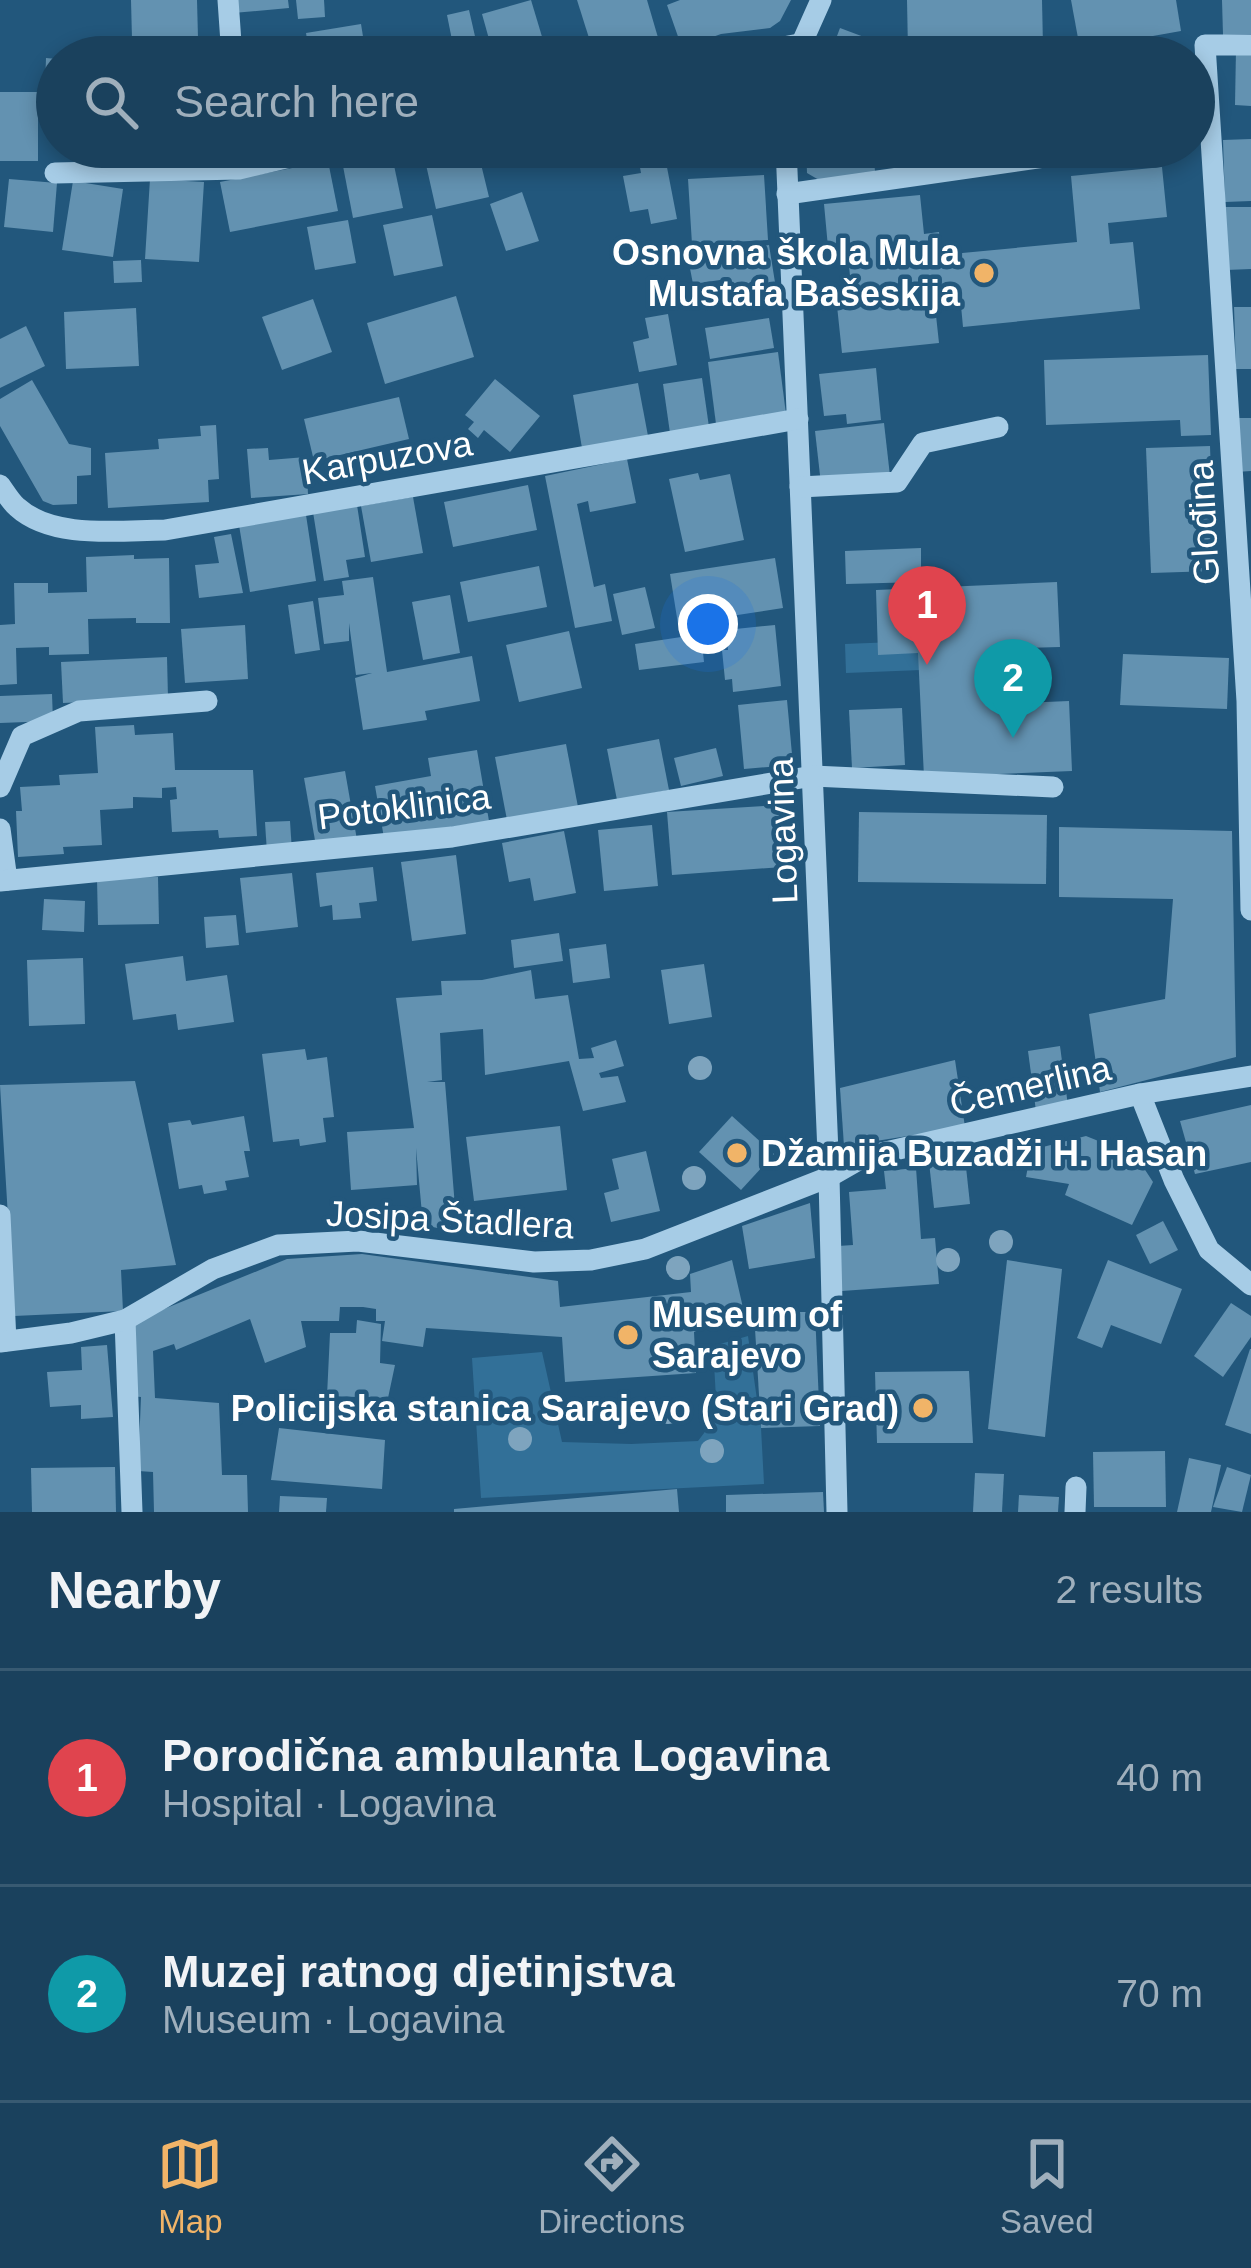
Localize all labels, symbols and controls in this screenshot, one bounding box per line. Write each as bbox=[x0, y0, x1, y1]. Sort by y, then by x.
search box bbox=[36, 36, 1215, 168]
icon: search bbox=[78, 69, 144, 135]
text: Search here bbox=[174, 76, 419, 127]
place label: Osnovna škola Mula Mustafa Bašeskija bbox=[612, 232, 961, 314]
marker: Osnovna škola Mula Mustafa Bašeskija bbox=[971, 260, 997, 286]
street label: Karpuzova bbox=[299, 422, 476, 493]
street label: Glođina bbox=[1180, 459, 1227, 586]
pin: 1 bbox=[888, 566, 966, 665]
your location bbox=[678, 594, 738, 654]
pin: 2 bbox=[974, 639, 1052, 738]
street label: Logavina bbox=[759, 756, 806, 905]
street label: Potoklinica bbox=[315, 775, 494, 837]
street label: Čemerlina bbox=[946, 1047, 1116, 1124]
place label: Džamija Buzadži H. Hasan bbox=[761, 1133, 1207, 1174]
marker: Džamija Buzadži H. Hasan bbox=[724, 1140, 750, 1166]
street label: Josipa Štadlera bbox=[325, 1193, 576, 1247]
place label: Museum of Sarajevo bbox=[652, 1294, 843, 1376]
marker: Museum of Sarajevo bbox=[615, 1322, 641, 1348]
place label: Policijska stanica Sarajevo (Stari Grad) bbox=[231, 1388, 899, 1429]
marker: Policijska stanica Sarajevo (Stari Grad) bbox=[910, 1395, 936, 1421]
text: Nearby bbox=[48, 1562, 221, 1619]
text: 2 results bbox=[1056, 1568, 1203, 1611]
text: Porodična ambulanta Logavina bbox=[162, 1730, 830, 1781]
text: 1 bbox=[76, 1756, 98, 1799]
text: 40 m bbox=[1116, 1756, 1203, 1799]
text: Hospital · Logavina bbox=[162, 1782, 496, 1825]
text: Muzej ratnog djetinjstva bbox=[162, 1946, 675, 1997]
text: 2 bbox=[76, 1972, 98, 2015]
text: 70 m bbox=[1116, 1972, 1203, 2015]
text: Museum · Logavina bbox=[162, 1998, 505, 2041]
tab: Map bbox=[157, 2131, 223, 2241]
tab: Directions bbox=[538, 2131, 685, 2241]
tab: Saved bbox=[1000, 2131, 1094, 2241]

